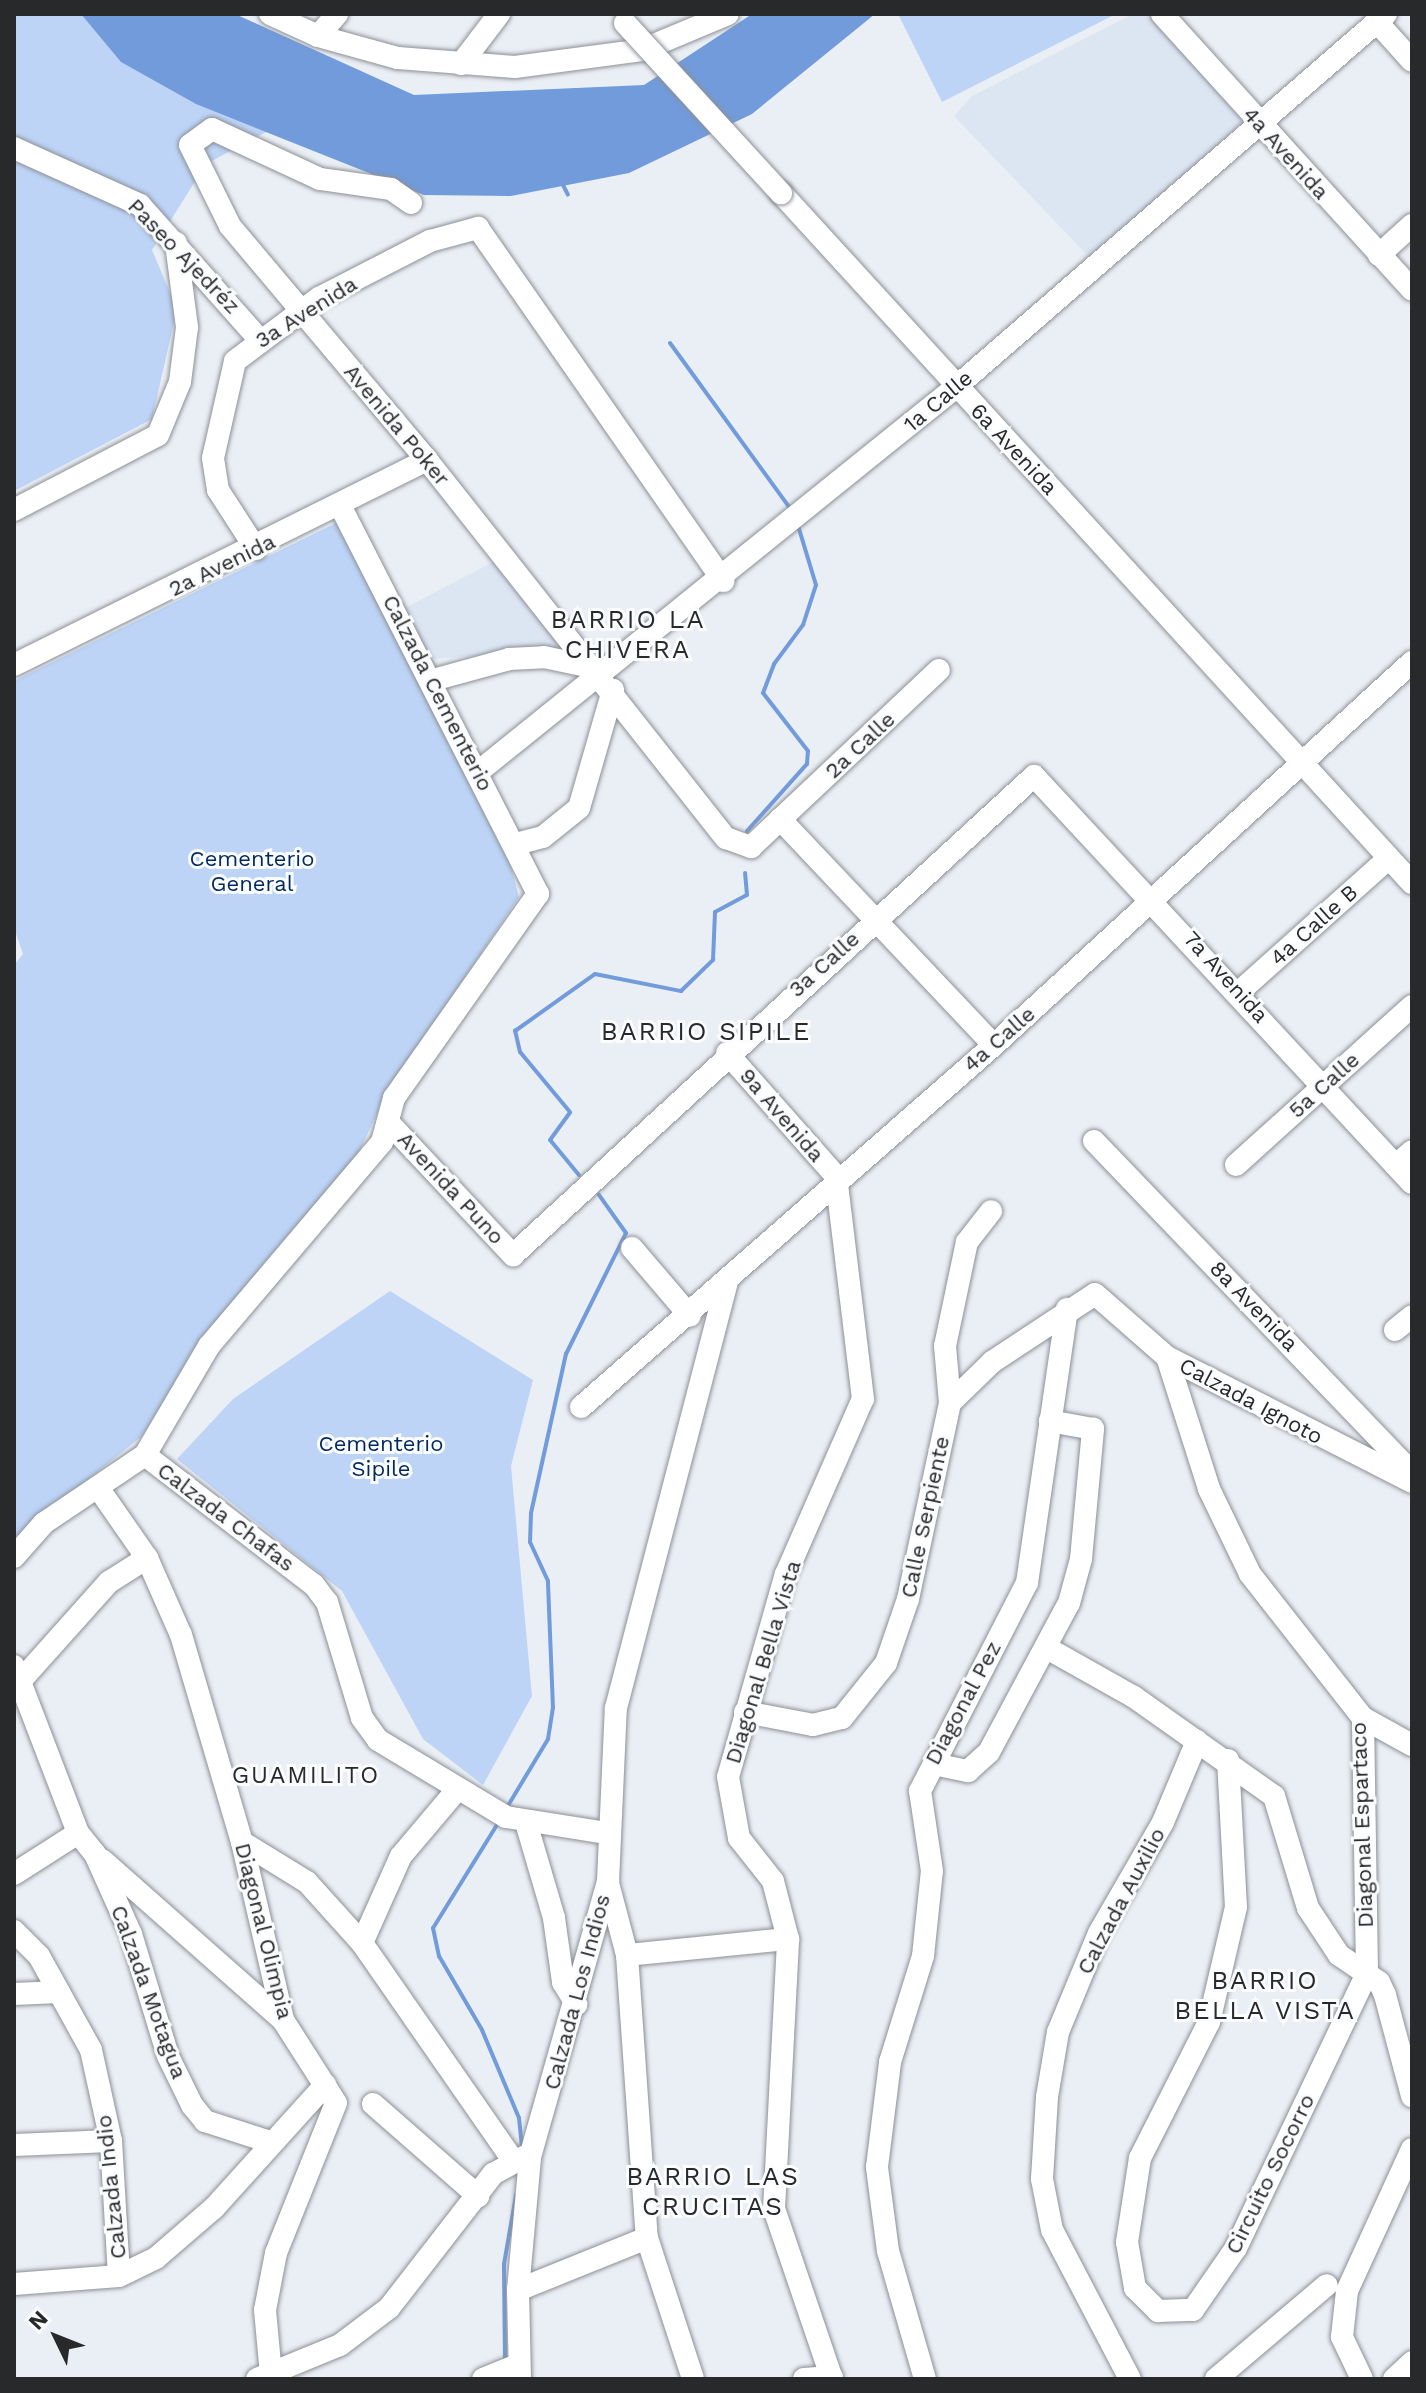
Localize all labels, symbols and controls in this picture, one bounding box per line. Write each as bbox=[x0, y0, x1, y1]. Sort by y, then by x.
street label: 4a Avenida bbox=[1237, 101, 1335, 205]
street label: Paseo Ajedréz bbox=[122, 193, 246, 319]
street label: 3a Avenida bbox=[250, 270, 362, 354]
street label: Avenida Poker bbox=[338, 359, 456, 491]
street label: 1a Calle bbox=[898, 364, 978, 438]
street label: 6a Avenida bbox=[964, 397, 1064, 501]
street label: 2a Avenida bbox=[164, 528, 280, 602]
street label: Calzada Cementerio bbox=[377, 590, 499, 796]
district label: BARRIO LA CHIVERA bbox=[550, 604, 706, 666]
street label: 2a Calle bbox=[819, 706, 901, 784]
park label: Cementerio General bbox=[190, 845, 314, 896]
street label: 4a Calle B bbox=[1265, 879, 1363, 971]
street label: 3a Calle bbox=[783, 925, 865, 1003]
street label: 7a Avenida bbox=[1178, 925, 1274, 1029]
street label: 4a Calle bbox=[957, 1000, 1041, 1078]
district label: BARRIO SIPILE bbox=[601, 1016, 811, 1048]
street label: 5a Calle bbox=[1283, 1046, 1365, 1124]
street label: 9a Avenida bbox=[734, 1062, 830, 1168]
street label: Avenida Puno bbox=[392, 1126, 510, 1250]
street label: 8a Avenida bbox=[1204, 1255, 1304, 1357]
street label: Calzada Ignoto bbox=[1175, 1352, 1327, 1450]
park label: Cementerio Sipile bbox=[319, 1430, 443, 1482]
street label: Calle Serpiente bbox=[895, 1434, 955, 1600]
street label: Calzada Chafas bbox=[152, 1457, 300, 1577]
street label: Diagonal Bella Vista bbox=[719, 1556, 807, 1768]
street label: Diagonal Pez bbox=[919, 1636, 1007, 1770]
street label: Diagonal Espartaco bbox=[1345, 1721, 1379, 1929]
district label: GUAMILITO bbox=[232, 1762, 380, 1790]
street label: Calzada Auxilio bbox=[1071, 1823, 1171, 1979]
street label: Diagonal Olimpia bbox=[229, 1840, 299, 2022]
street label: Calzada Los Indios bbox=[538, 1891, 616, 2093]
street label: Calzada Motagua bbox=[105, 1901, 193, 2083]
district label: BARRIO BELLA VISTA bbox=[1173, 1965, 1357, 2026]
street label: Circuito Socorro bbox=[1220, 2090, 1320, 2258]
street label: Calzada Indio bbox=[90, 2113, 132, 2261]
district label: BARRIO LAS CRUCITAS bbox=[626, 2161, 800, 2222]
north arrow bbox=[16, 2297, 96, 2377]
text: N bbox=[23, 2306, 53, 2335]

